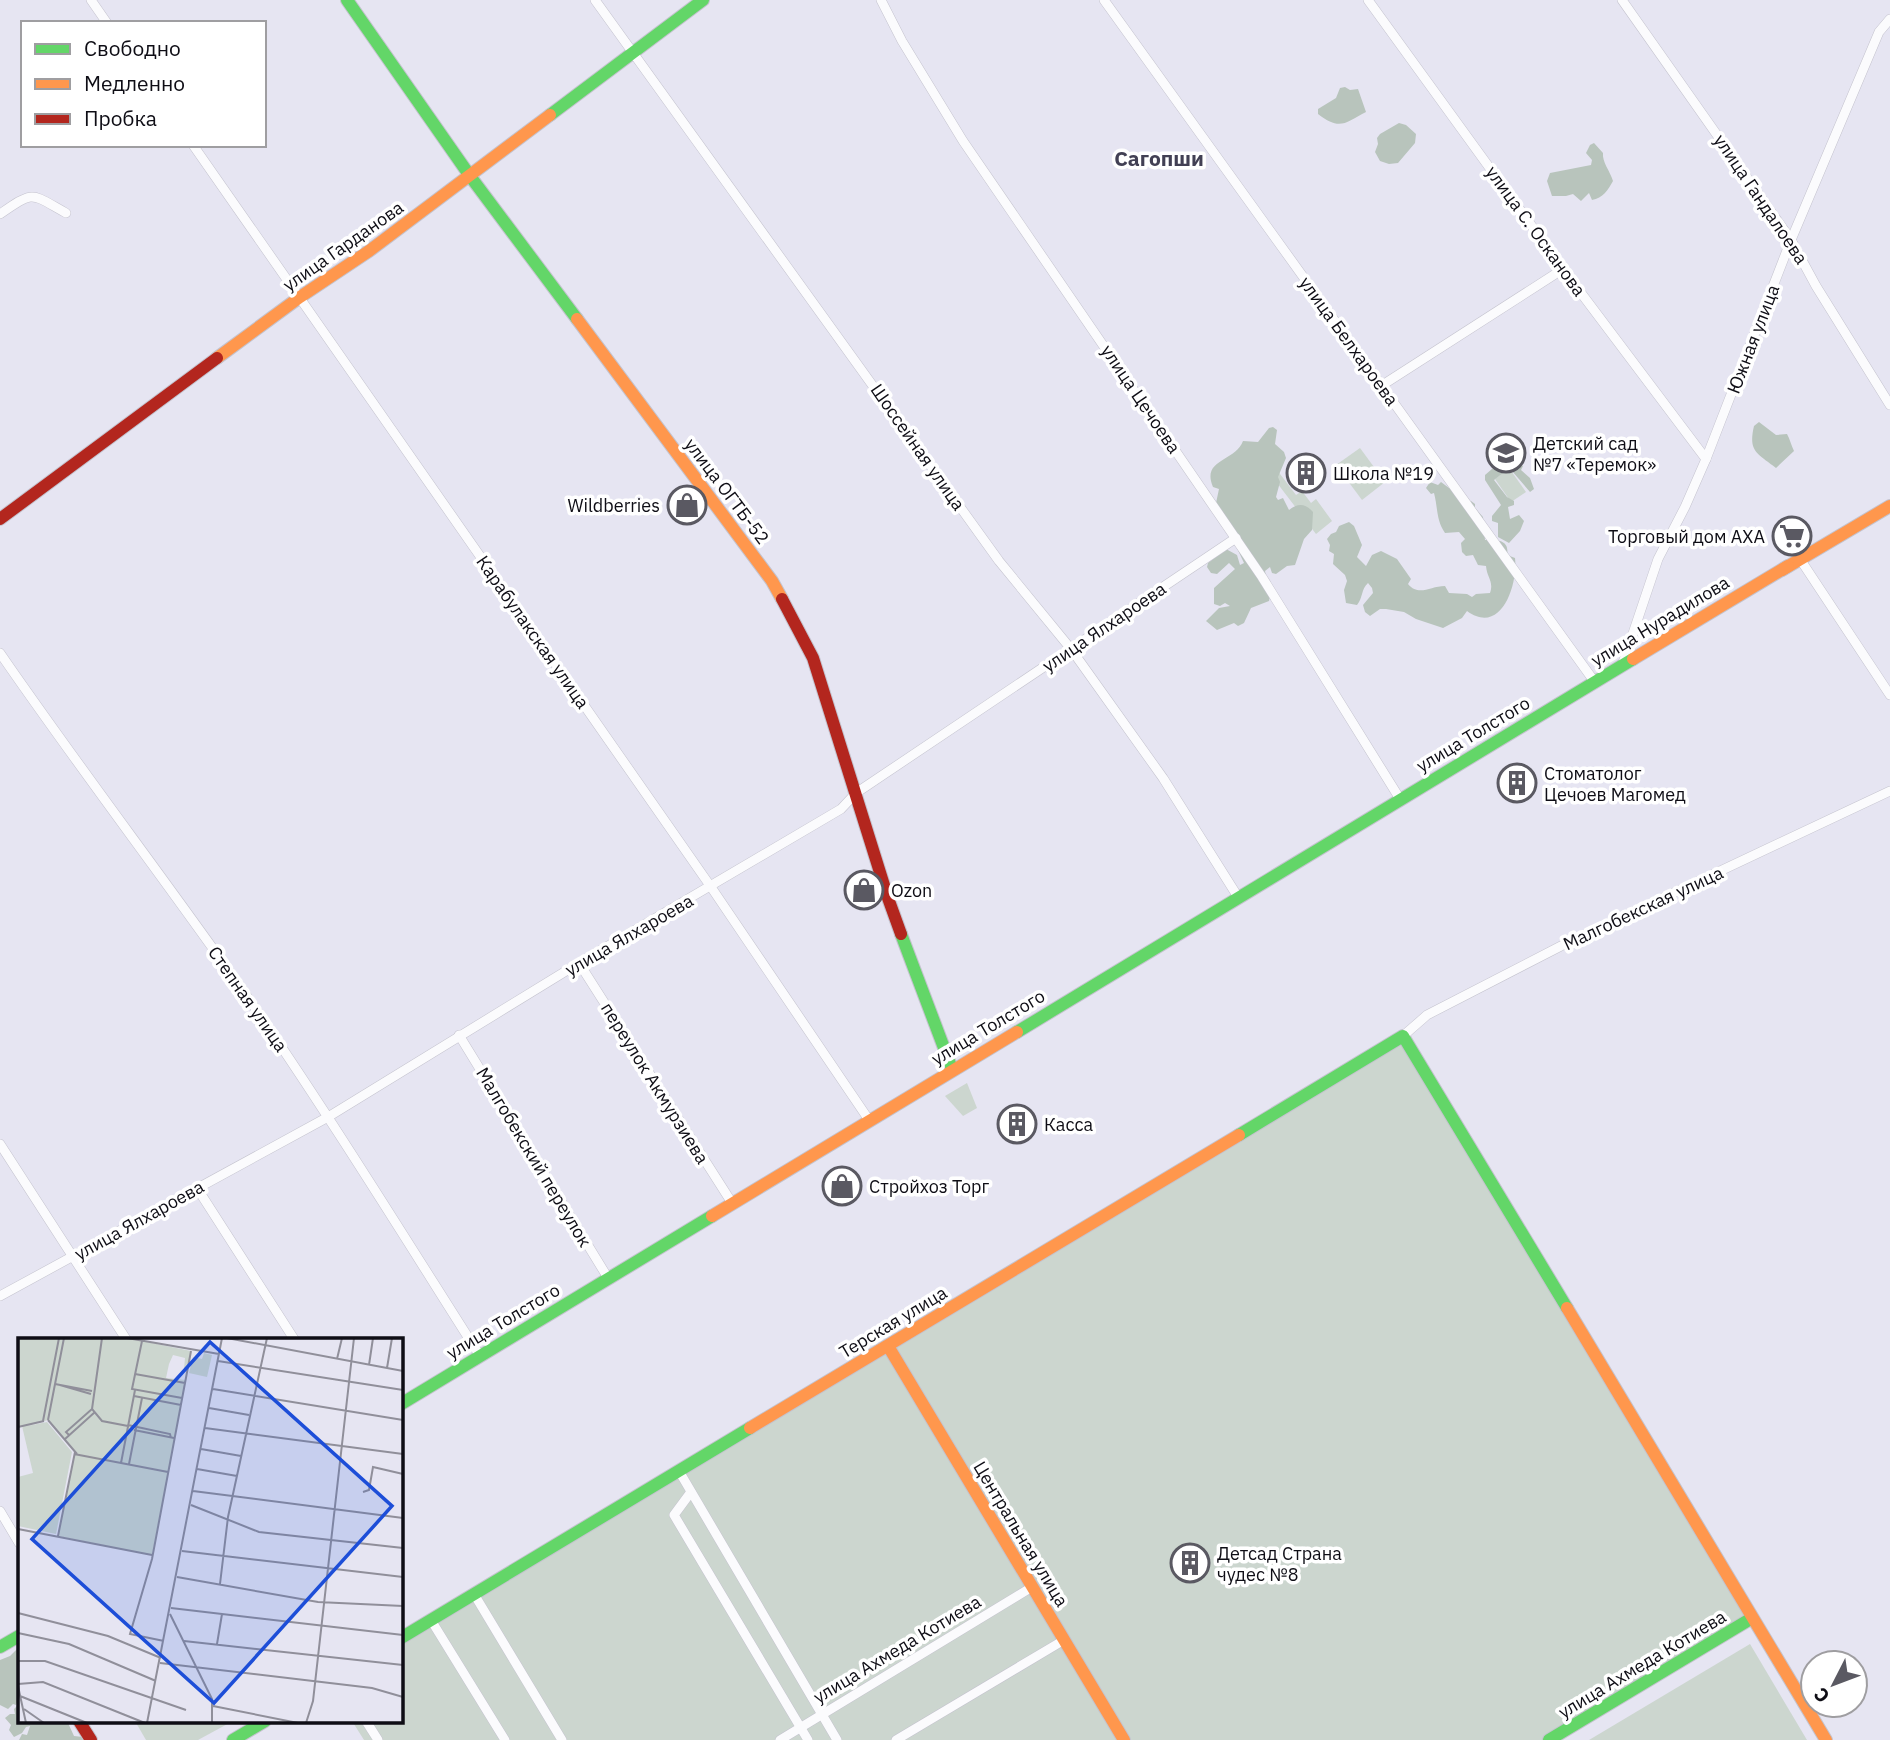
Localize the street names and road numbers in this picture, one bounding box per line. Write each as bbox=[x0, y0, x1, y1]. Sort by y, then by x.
street label: улица Гандалоева bbox=[1709, 130, 1813, 269]
street label: улица С. Осканова bbox=[1481, 161, 1591, 301]
street label: улица Гарданова bbox=[278, 196, 408, 296]
street label: улица Белхароева bbox=[1294, 272, 1404, 410]
street label: Южная улица bbox=[1722, 281, 1784, 397]
street label: улица Цечоева bbox=[1096, 340, 1186, 458]
street label: Шоссейная улица bbox=[866, 379, 971, 515]
street label: улица ОГТБ-52 bbox=[680, 433, 774, 549]
street label: Карабулакская улица bbox=[471, 551, 595, 713]
street label: улица Нурадилова bbox=[1587, 570, 1734, 671]
street label: улица Ялхароева bbox=[1038, 577, 1171, 677]
street label: улица Толстого bbox=[1412, 691, 1534, 777]
street label: Малгобекская улица bbox=[1559, 861, 1727, 955]
street label: улица Ялхароева bbox=[561, 889, 698, 981]
street label: Степная улица bbox=[203, 942, 293, 1057]
street label: улица Толстого bbox=[927, 984, 1049, 1070]
street label: переулок Акмурзиева bbox=[596, 998, 714, 1168]
street label: Малгобекский переулок bbox=[471, 1063, 597, 1251]
street label: улица Ялхароева bbox=[70, 1175, 208, 1265]
street label: улица Толстого bbox=[442, 1278, 564, 1364]
street label: Терская улица bbox=[835, 1281, 951, 1363]
street label: Центральная улица bbox=[968, 1457, 1074, 1611]
street label: улица Ахмеда Котиева bbox=[809, 1590, 985, 1708]
street label: улица Ахмеда Котиева bbox=[1554, 1605, 1730, 1723]

